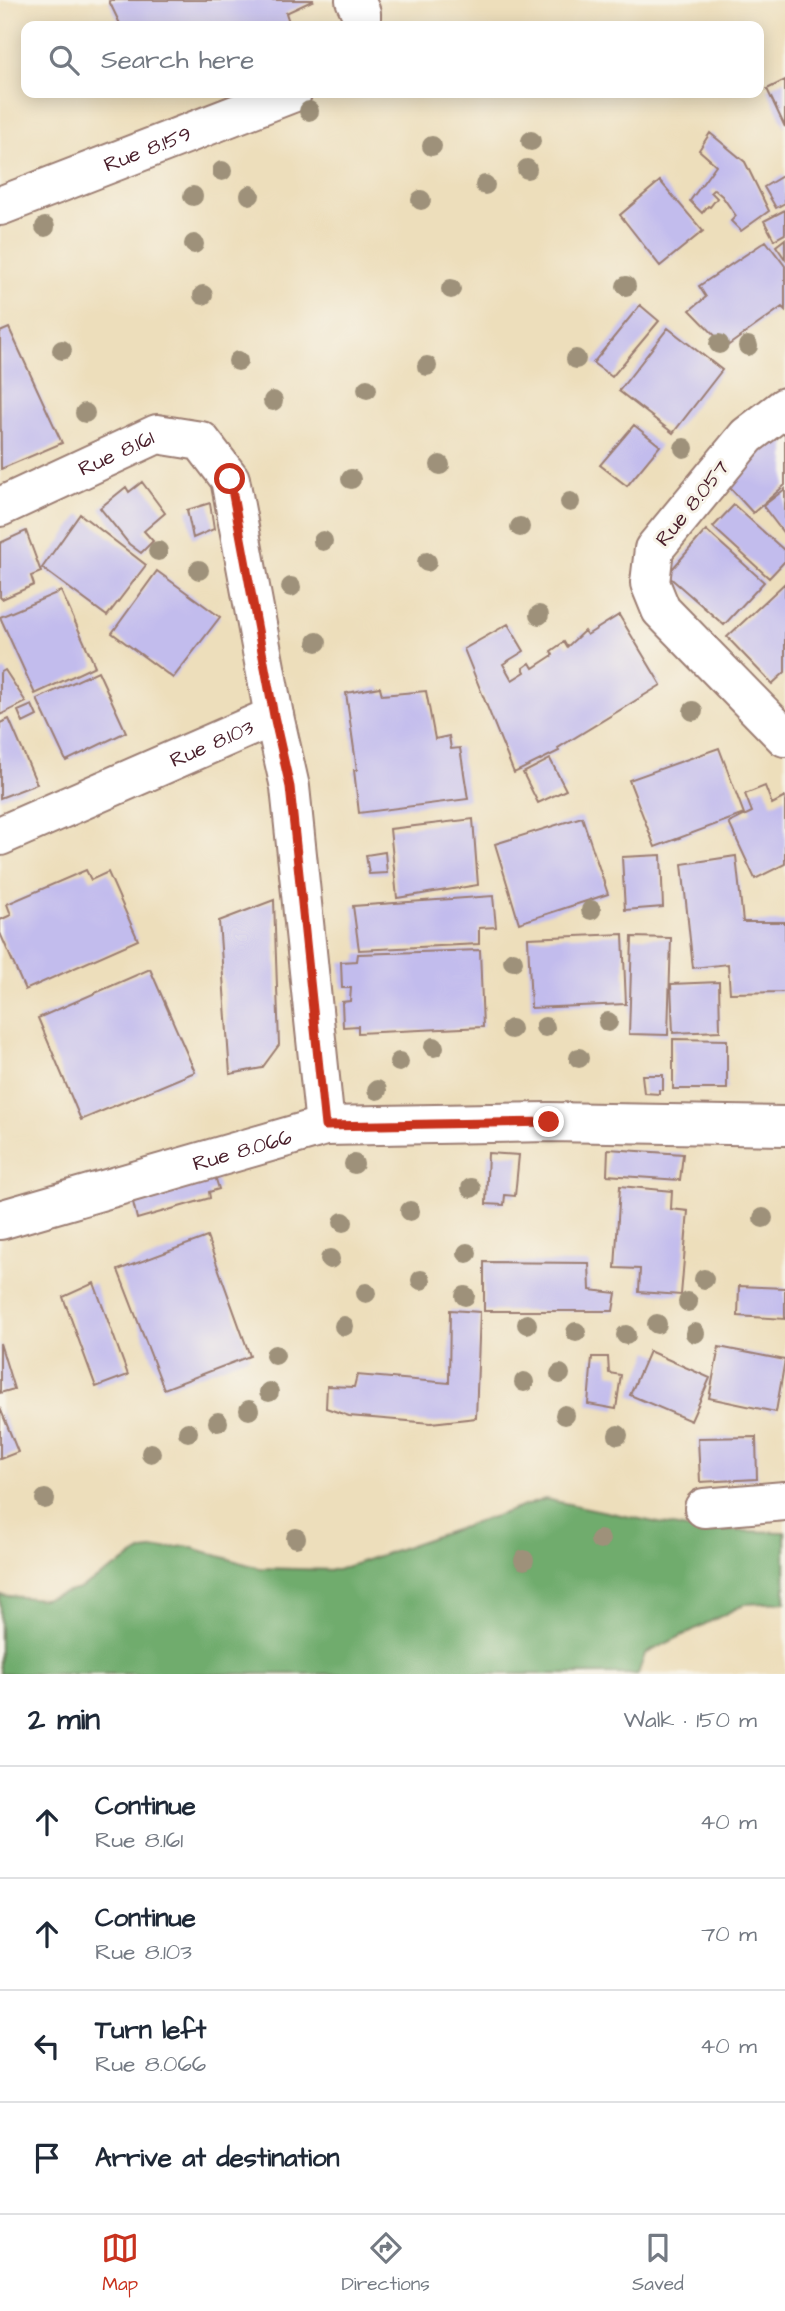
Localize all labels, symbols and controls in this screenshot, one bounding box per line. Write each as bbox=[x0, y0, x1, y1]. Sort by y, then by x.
search box bbox=[21, 21, 764, 98]
icon: search bbox=[45, 41, 83, 79]
text: Search here bbox=[101, 42, 254, 78]
street label: Rue 8.159 bbox=[100, 119, 195, 179]
street label: Rue 8.161 bbox=[74, 423, 159, 484]
street label: Rue 8.057 bbox=[649, 454, 736, 552]
route start bbox=[214, 463, 245, 494]
street label: Rue 8.103 bbox=[165, 713, 259, 775]
route end bbox=[533, 1106, 564, 1137]
street label: Rue 8.066 bbox=[189, 1122, 295, 1179]
text: 2 min bbox=[28, 1699, 100, 1741]
text: Walk · 150 m bbox=[623, 1704, 757, 1736]
text: Continue bbox=[95, 1788, 196, 1824]
icon: ahead bbox=[28, 1803, 66, 1841]
text: 40 m bbox=[700, 1806, 757, 1838]
text: Rue 8.161 bbox=[95, 1824, 183, 1856]
text: Continue bbox=[95, 1900, 196, 1936]
icon: ahead bbox=[28, 1915, 66, 1953]
text: 70 m bbox=[701, 1918, 757, 1950]
text: Rue 8.103 bbox=[95, 1936, 192, 1968]
text: Turn left bbox=[95, 2012, 206, 2048]
icon: left bbox=[28, 2027, 66, 2065]
text: 40 m bbox=[700, 2030, 757, 2062]
text: Rue 8.066 bbox=[95, 2048, 206, 2080]
icon: arrive bbox=[28, 2139, 66, 2177]
text: Arrive at destination bbox=[95, 2140, 340, 2176]
tab: Map bbox=[101, 2229, 139, 2298]
tab: Directions bbox=[341, 2229, 430, 2298]
tab: Saved bbox=[632, 2229, 684, 2298]

